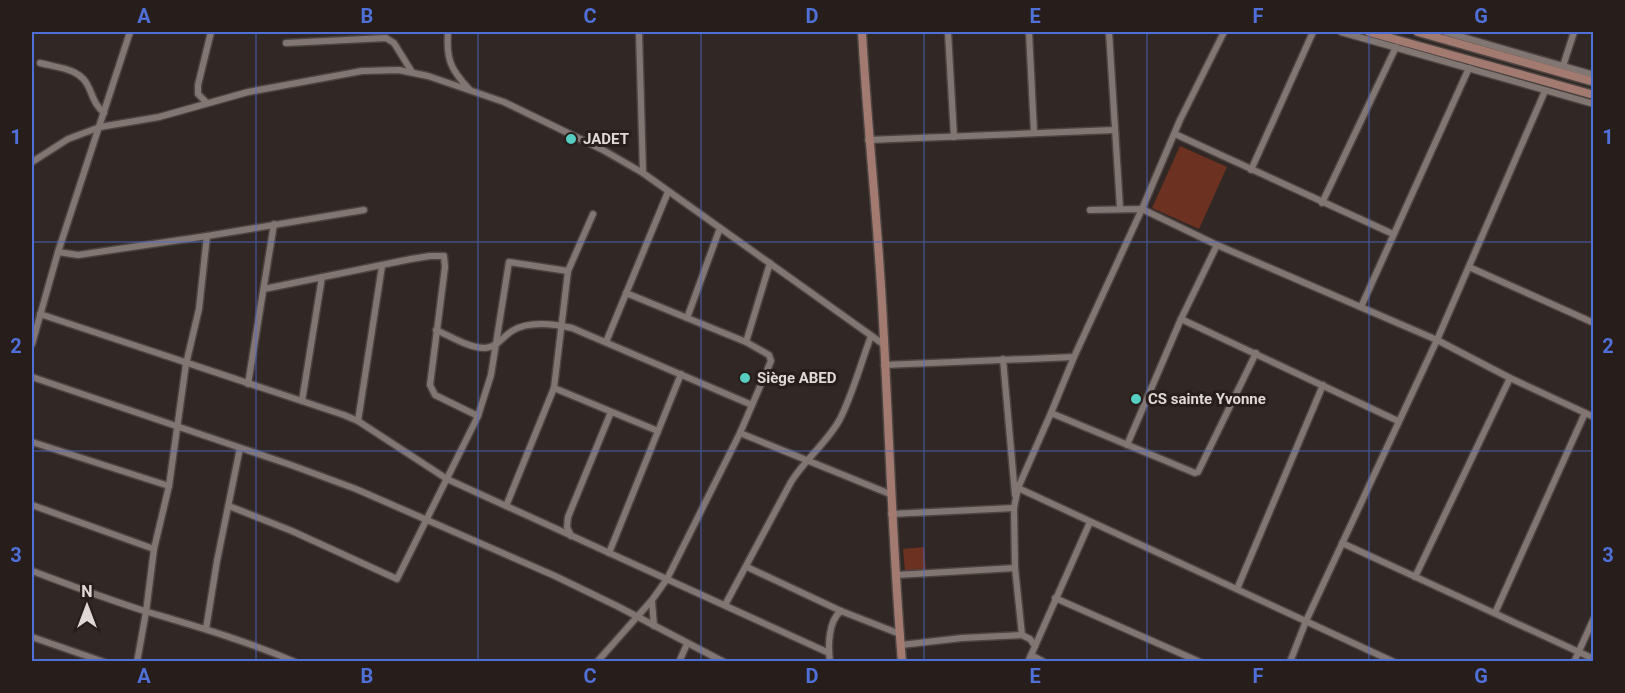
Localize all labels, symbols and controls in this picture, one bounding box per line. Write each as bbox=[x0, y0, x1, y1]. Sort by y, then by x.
text: A bbox=[137, 4, 151, 28]
text: B bbox=[361, 4, 373, 28]
text: C bbox=[583, 4, 597, 28]
text: D bbox=[806, 4, 819, 28]
text: E bbox=[1029, 4, 1041, 28]
text: F bbox=[1253, 4, 1264, 28]
text: G bbox=[1474, 4, 1488, 28]
text: 1 bbox=[10, 125, 22, 149]
text: 1 bbox=[1602, 125, 1614, 149]
place label: JADET bbox=[583, 130, 629, 148]
marker: JADET bbox=[564, 132, 578, 146]
text: 2 bbox=[10, 334, 22, 358]
text: 2 bbox=[1602, 334, 1614, 358]
place label: Siège ABED bbox=[757, 369, 837, 387]
marker: Siège ABED bbox=[738, 371, 752, 385]
place label: CS sainte Yvonne bbox=[1148, 390, 1266, 408]
marker: CS sainte Yvonne bbox=[1129, 392, 1143, 406]
text: 3 bbox=[10, 543, 22, 567]
text: 3 bbox=[1602, 543, 1614, 567]
north arrow bbox=[57, 576, 117, 636]
text: N bbox=[81, 582, 93, 601]
text: A bbox=[137, 664, 151, 688]
text: B bbox=[361, 664, 373, 688]
text: C bbox=[583, 664, 597, 688]
text: D bbox=[806, 664, 819, 688]
text: E bbox=[1029, 664, 1041, 688]
text: F bbox=[1253, 664, 1264, 688]
text: G bbox=[1474, 664, 1488, 688]

